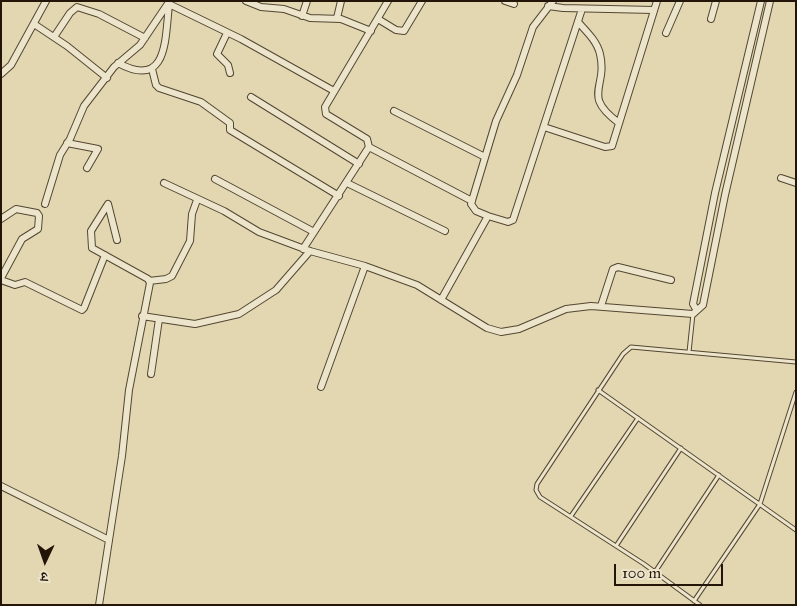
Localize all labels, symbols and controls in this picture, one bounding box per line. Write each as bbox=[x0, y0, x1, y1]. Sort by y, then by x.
north arrow bbox=[20, 536, 70, 586]
scale bar bbox=[617, 554, 726, 586]
text: 100 m bbox=[622, 564, 661, 582]
text: उ bbox=[40, 568, 48, 585]

